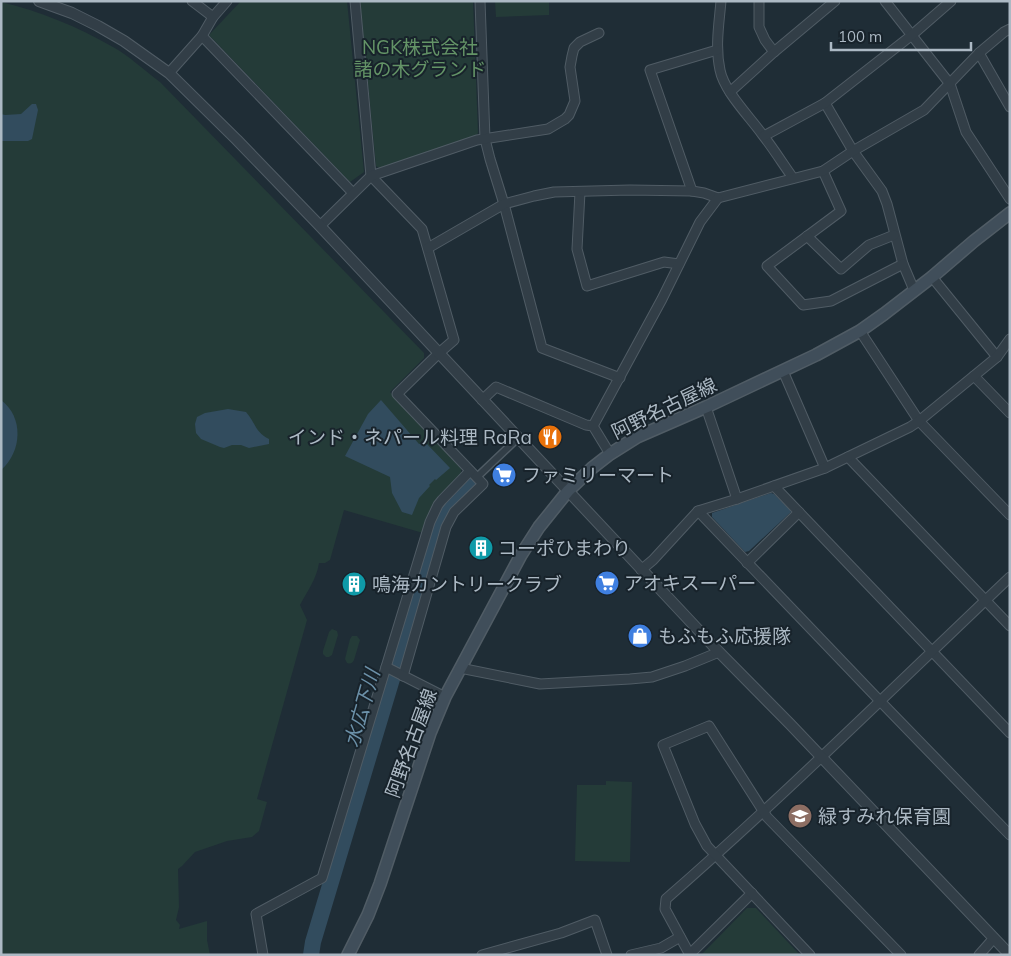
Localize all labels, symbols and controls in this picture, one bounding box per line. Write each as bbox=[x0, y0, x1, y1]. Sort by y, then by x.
scale bar bbox=[831, 20, 971, 52]
text: 100 m bbox=[838, 27, 882, 46]
park label: NGK株式会社 諸の木グランド bbox=[353, 35, 487, 81]
street label: 阿野名古屋線 bbox=[608, 372, 720, 444]
restaurant icon: インド・ネパール料理 RaRa bbox=[537, 424, 563, 450]
place label: インド・ネパール料理 RaRa bbox=[288, 425, 532, 449]
supermarket icon: ファミリーマート bbox=[491, 462, 517, 488]
place label: ファミリーマート bbox=[522, 463, 674, 487]
building icon: コーポひまわり bbox=[468, 535, 494, 561]
place label: コーポひまわり bbox=[498, 536, 631, 560]
supermarket icon: アオキスーパー bbox=[594, 570, 620, 596]
building icon: 鳴海カントリークラブ bbox=[341, 571, 367, 597]
place label: アオキスーパー bbox=[624, 571, 756, 595]
place label: 鳴海カントリークラブ bbox=[372, 572, 562, 596]
shop icon: もふもふ応援隊 bbox=[627, 623, 653, 649]
place label: もふもふ応援隊 bbox=[658, 624, 791, 648]
water label: 水広下川 bbox=[338, 664, 385, 750]
street label: 阿野名古屋線 bbox=[380, 685, 442, 801]
school or university icon: 緑すみれ保育園 bbox=[787, 803, 813, 829]
place label: 緑すみれ保育園 bbox=[818, 804, 951, 828]

